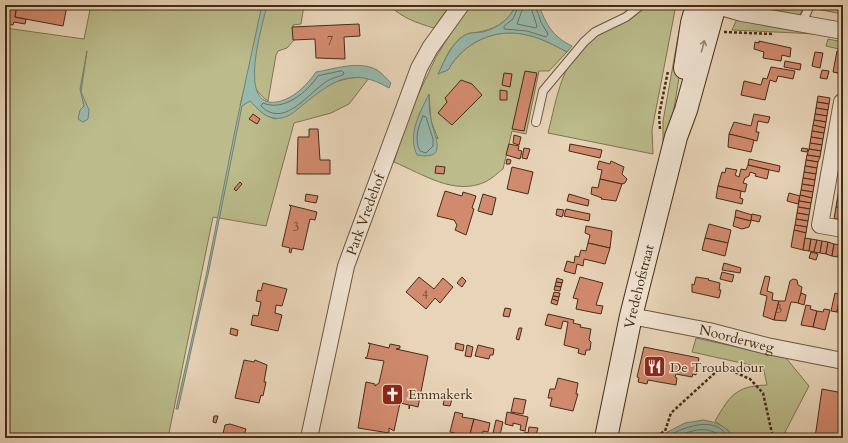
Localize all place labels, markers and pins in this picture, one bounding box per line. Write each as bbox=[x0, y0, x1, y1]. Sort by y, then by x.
restaurant icon: De Troubadour bbox=[641, 354, 667, 380]
place label: De Troubadour bbox=[670, 358, 764, 377]
church icon: Emmakerk bbox=[379, 381, 405, 407]
place label: Emmakerk bbox=[408, 385, 473, 404]

